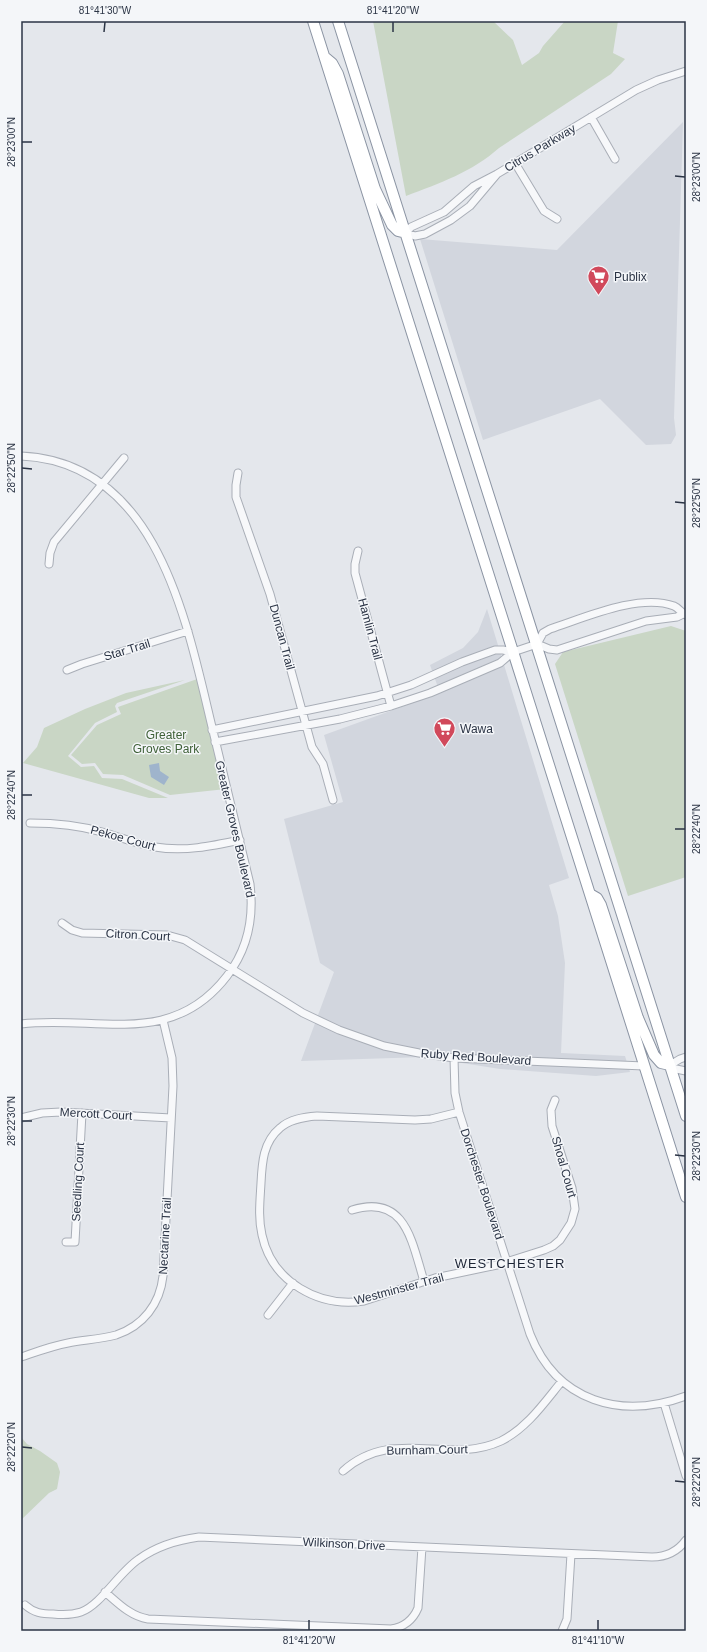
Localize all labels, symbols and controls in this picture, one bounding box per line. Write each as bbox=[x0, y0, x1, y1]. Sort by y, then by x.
text: 81°41'30"W bbox=[79, 5, 132, 16]
text: 81°41'20"W bbox=[367, 5, 420, 16]
text: 28°23'00"N bbox=[6, 117, 17, 167]
street label: Citrus Parkway bbox=[502, 121, 578, 175]
text: 28°23'00"N bbox=[691, 152, 702, 202]
supermarket icon: Publix bbox=[585, 264, 611, 297]
place label: Publix bbox=[614, 270, 647, 284]
text: 28°22'50"N bbox=[6, 443, 17, 493]
text: 28°22'50"N bbox=[691, 478, 702, 528]
street label: Hamlin Trail bbox=[355, 597, 385, 661]
street label: Duncan Trail bbox=[267, 603, 297, 671]
street label: Star Trail bbox=[102, 636, 152, 664]
supermarket icon: Wawa bbox=[431, 716, 457, 749]
place label: Wawa bbox=[460, 722, 493, 736]
park label: Greater Groves Park bbox=[133, 728, 200, 756]
street label: Greater Groves Boulevard bbox=[212, 759, 258, 899]
text: 28°22'40"N bbox=[6, 770, 17, 820]
text: 28°22'40"N bbox=[691, 804, 702, 854]
street label: Pekoe Court bbox=[89, 823, 158, 854]
street label: Citron Court bbox=[105, 926, 171, 944]
street label: Ruby Red Boulevard bbox=[420, 1046, 532, 1068]
text: 28°22'30"N bbox=[6, 1096, 17, 1146]
street label: Mercott Court bbox=[59, 1105, 133, 1123]
street label: Dorchester Boulevard bbox=[457, 1127, 507, 1241]
text: 28°22'30"N bbox=[691, 1131, 702, 1181]
street label: Shoal Court bbox=[549, 1135, 580, 1200]
street label: Seedling Court bbox=[69, 1141, 87, 1222]
street label: Nectarine Trail bbox=[156, 1197, 174, 1275]
district label: WESTCHESTER bbox=[455, 1256, 565, 1271]
street label: Westminster Trail bbox=[353, 1270, 445, 1308]
text: 28°22'20"N bbox=[6, 1422, 17, 1472]
street label: Burnham Court bbox=[386, 1442, 468, 1458]
text: 28°22'20"N bbox=[691, 1457, 702, 1507]
street label: Wilkinson Drive bbox=[302, 1535, 386, 1553]
text: 81°41'20"W bbox=[283, 1635, 336, 1646]
text: 81°41'10"W bbox=[572, 1635, 625, 1646]

